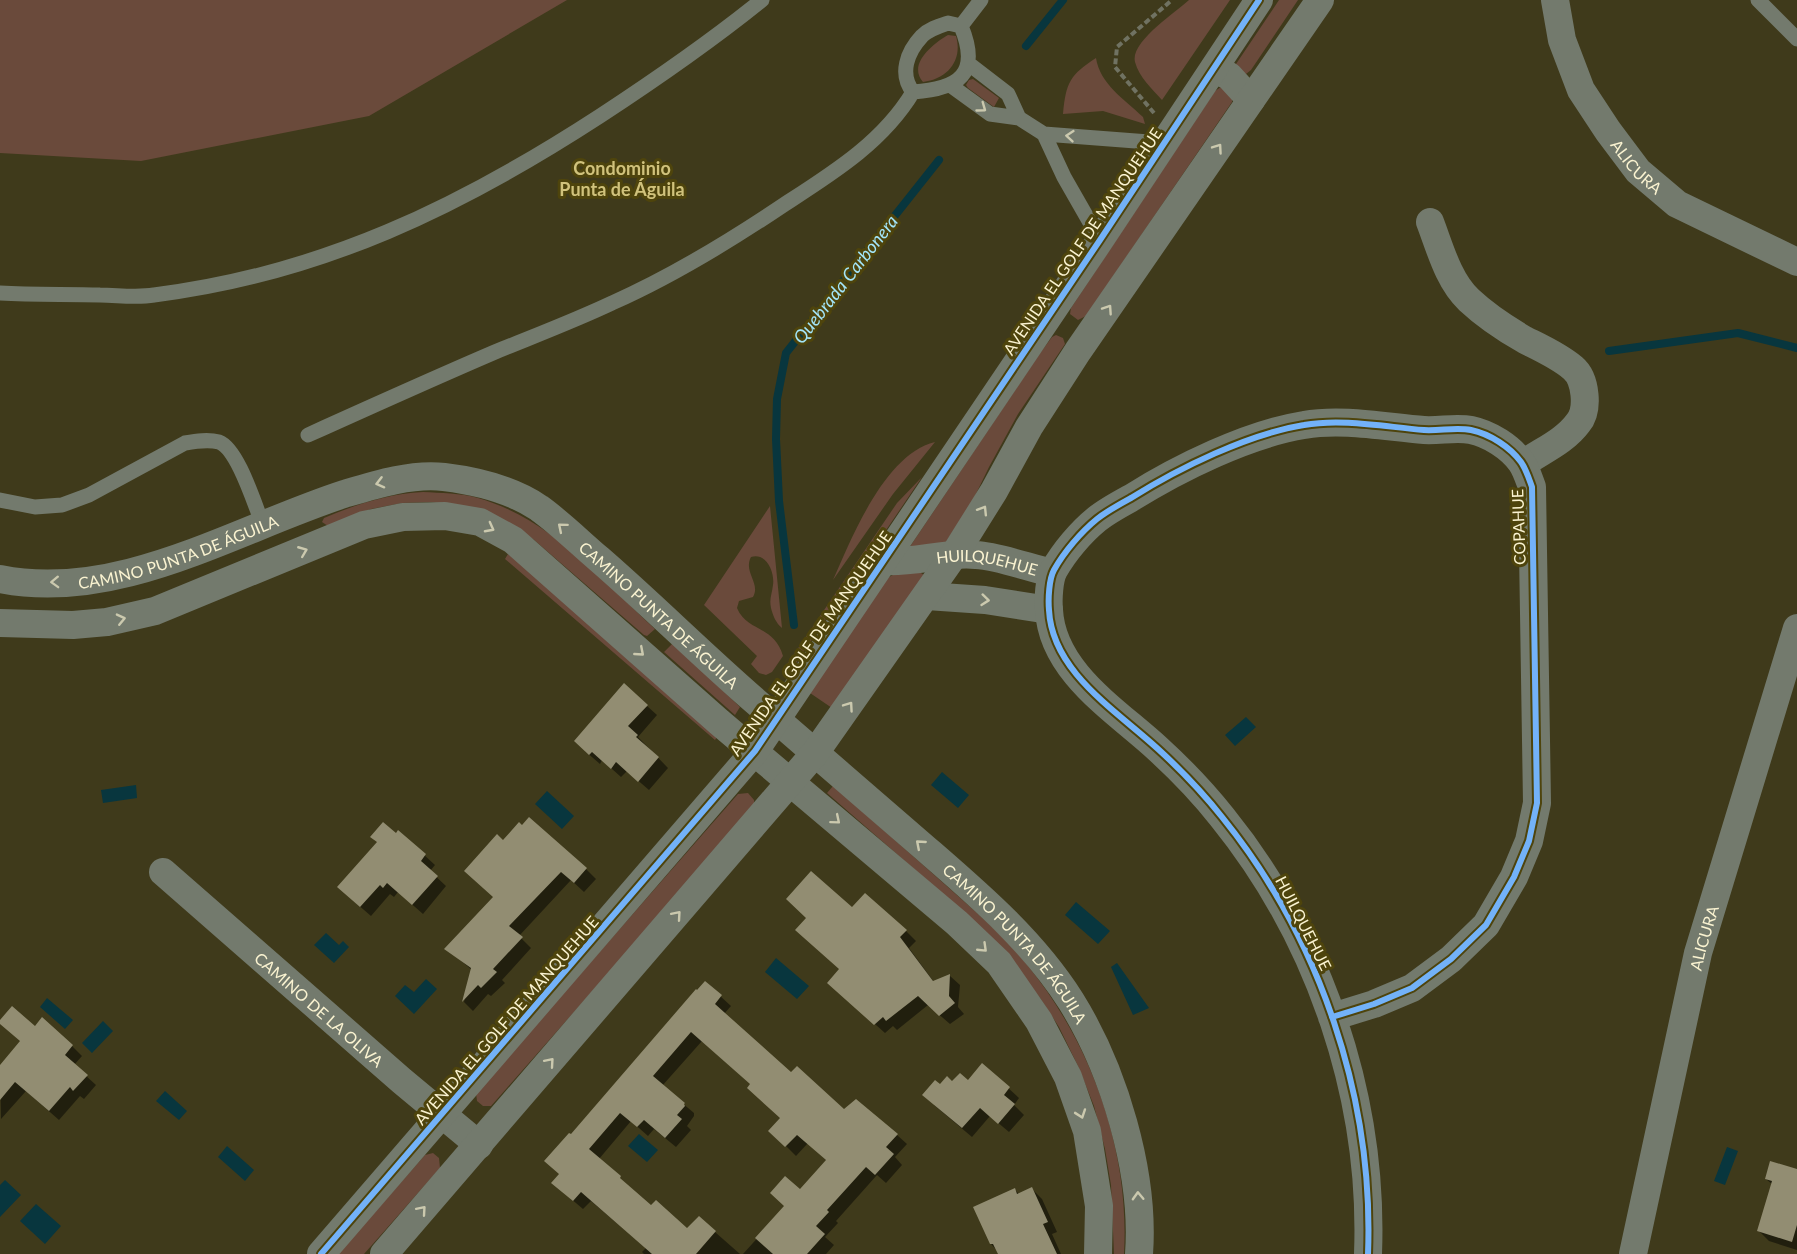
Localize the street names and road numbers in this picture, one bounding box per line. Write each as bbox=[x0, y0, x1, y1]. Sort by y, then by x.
street label: AVENIDA EL GOLF DE MANQUEHUE bbox=[999, 124, 1165, 358]
street label: ALICURA bbox=[1608, 135, 1667, 197]
street label: COPAHUE bbox=[1507, 489, 1529, 565]
street label: CAMINO PUNTA DE ÁGUILA bbox=[77, 510, 281, 591]
street label: AVENIDA EL GOLF DE MANQUEHUE bbox=[725, 527, 895, 759]
street label: CAMINO PUNTA DE ÁGUILA bbox=[576, 537, 743, 692]
street label: HUILQUEHUE bbox=[935, 545, 1040, 578]
street label: CAMINO PUNTA DE ÁGUILA bbox=[940, 859, 1092, 1027]
street label: HUILQUEHUE bbox=[1272, 873, 1336, 973]
street label: ALICURA bbox=[1685, 903, 1722, 972]
street label: AVENIDA EL GOLF DE MANQUEHUE bbox=[410, 912, 602, 1128]
street label: CAMINO DE LA OLIVA bbox=[251, 948, 388, 1070]

